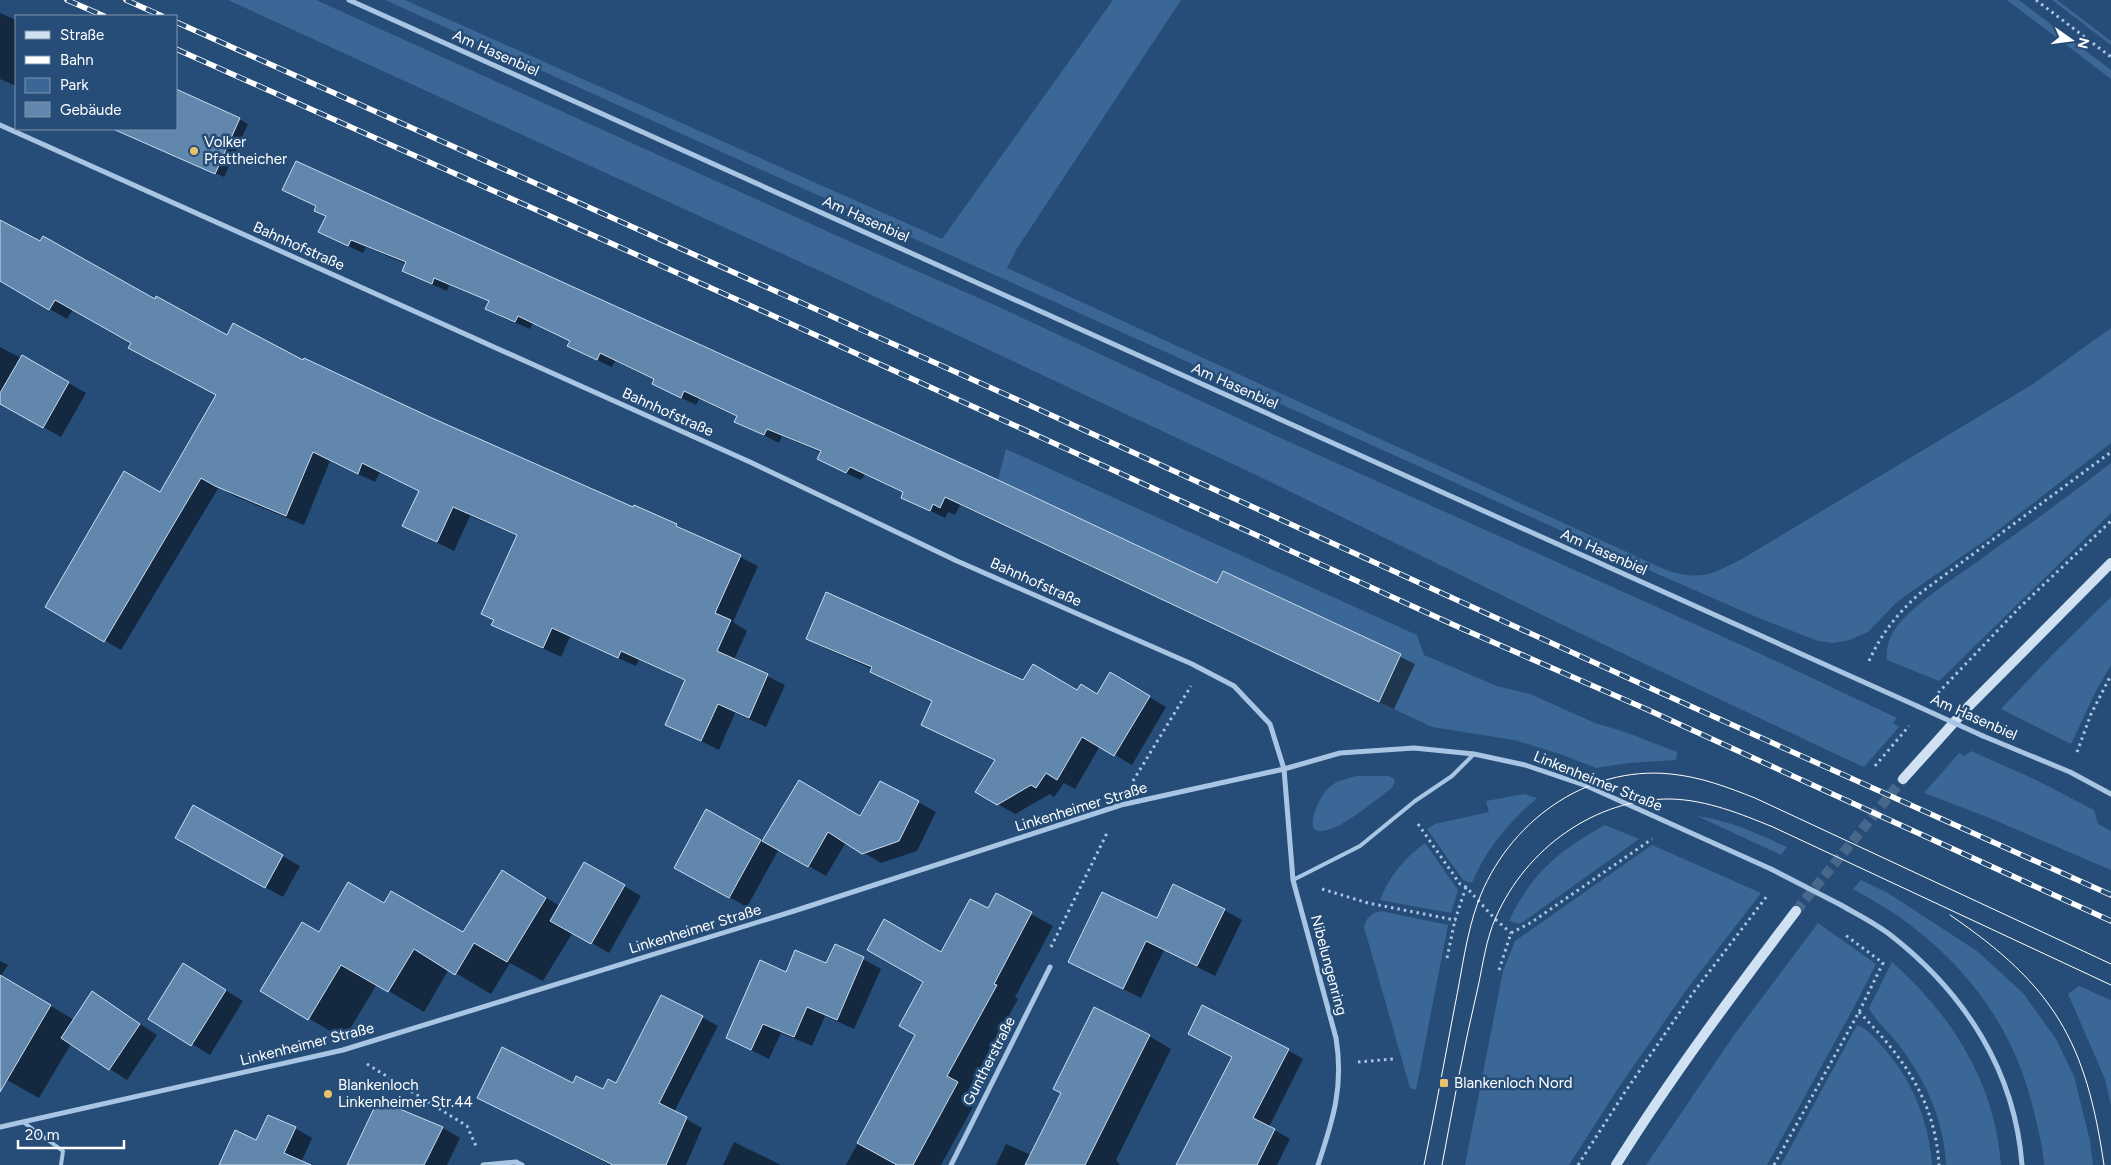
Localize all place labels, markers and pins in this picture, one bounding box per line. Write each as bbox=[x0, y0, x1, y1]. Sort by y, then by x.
place label: Volker Pfattheicher bbox=[204, 133, 287, 168]
marker: Volker Pfattheicher bbox=[188, 145, 200, 157]
place label: Blankenloch Nord bbox=[1454, 1074, 1573, 1092]
place label: Blankenloch Linkenheimer Str.44 bbox=[338, 1076, 473, 1111]
marker: Blankenloch Nord bbox=[1438, 1077, 1450, 1089]
marker: Blankenloch Linkenheimer Str.44 bbox=[322, 1088, 334, 1100]

